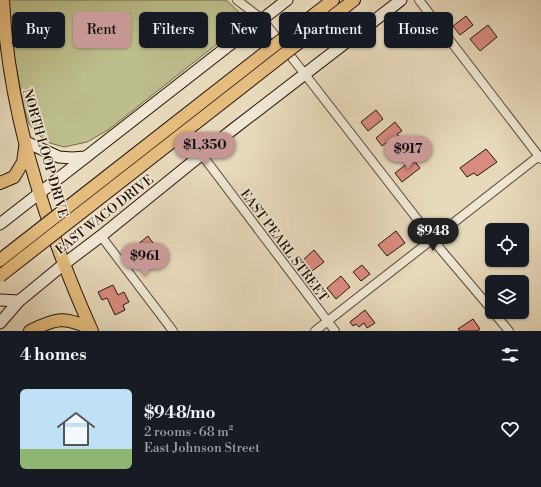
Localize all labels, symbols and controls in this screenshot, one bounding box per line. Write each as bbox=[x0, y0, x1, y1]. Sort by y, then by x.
chip: Buy bbox=[12, 12, 65, 48]
chip: Rent bbox=[73, 12, 131, 48]
chip: Filters bbox=[139, 12, 208, 48]
chip: New bbox=[216, 12, 271, 48]
chip: Apartment bbox=[279, 12, 376, 48]
chip: House bbox=[384, 12, 453, 48]
street label: NORTH LOOP DRIVE bbox=[19, 87, 71, 220]
pin: $1,350 bbox=[172, 132, 238, 166]
pin: $917 bbox=[384, 136, 432, 170]
text: $1,350 bbox=[183, 137, 227, 153]
text: $917 bbox=[394, 141, 422, 157]
street label: EAST WACO DRIVE bbox=[52, 172, 157, 258]
street label: EAST PEARL STREET bbox=[237, 186, 332, 305]
pin: $948 bbox=[409, 218, 457, 252]
text: $948 bbox=[417, 223, 449, 239]
map controls bbox=[485, 223, 529, 319]
button: locate bbox=[485, 223, 529, 267]
pin: $961 bbox=[121, 243, 169, 277]
text: $961 bbox=[130, 248, 160, 264]
button: layers bbox=[485, 275, 529, 319]
text: 4 homes bbox=[20, 344, 87, 366]
icon: filters bbox=[499, 344, 521, 366]
text: $948/mo bbox=[144, 402, 216, 424]
icon: home bbox=[52, 405, 100, 453]
icon: heart bbox=[499, 418, 521, 440]
text: 2 rooms · 68 m² bbox=[144, 424, 233, 440]
text: East Johnson Street bbox=[144, 440, 260, 456]

